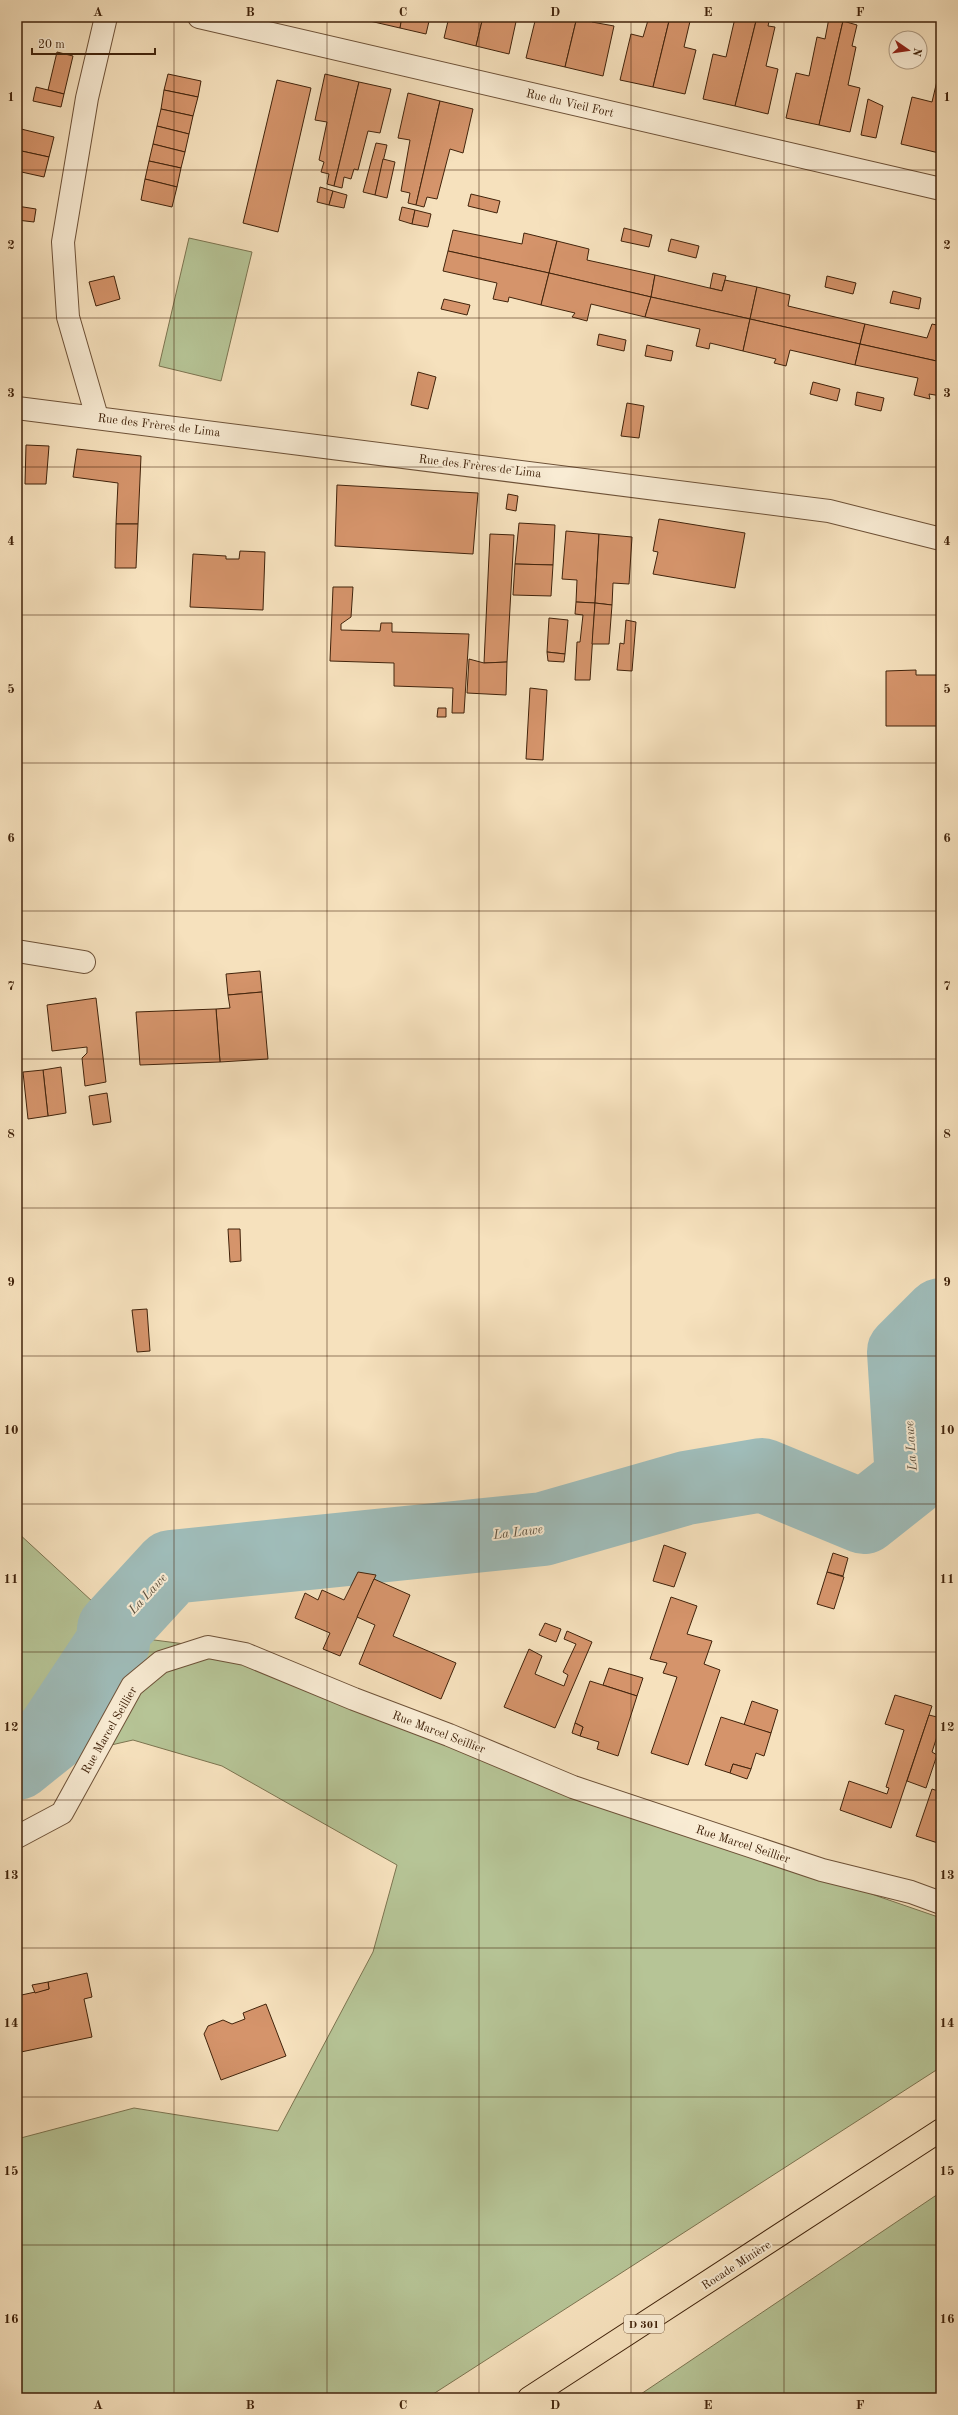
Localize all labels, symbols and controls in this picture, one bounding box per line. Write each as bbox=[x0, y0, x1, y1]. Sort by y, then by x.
text: A bbox=[93, 6, 103, 19]
text: B bbox=[245, 6, 255, 19]
text: C bbox=[399, 6, 407, 19]
text: D bbox=[550, 6, 560, 19]
text: E bbox=[704, 6, 713, 19]
text: F bbox=[856, 6, 865, 19]
scale bar bbox=[32, 30, 155, 56]
north arrow bbox=[888, 30, 928, 70]
text: 20 m bbox=[38, 39, 65, 51]
text: N bbox=[910, 47, 923, 58]
street label: Rue du Vieil Fort bbox=[525, 88, 615, 120]
text: 1 bbox=[7, 91, 15, 104]
text: 1 bbox=[943, 91, 951, 104]
text: 2 bbox=[7, 239, 15, 252]
text: 2 bbox=[943, 239, 951, 252]
text: 3 bbox=[7, 387, 15, 400]
text: 3 bbox=[943, 387, 951, 400]
street label: Rue des Frères de Lima bbox=[97, 413, 221, 439]
street label: Rue des Frères de Lima bbox=[418, 454, 542, 480]
text: 4 bbox=[7, 535, 15, 548]
text: 4 bbox=[943, 535, 951, 548]
text: 5 bbox=[7, 683, 15, 696]
text: 5 bbox=[943, 683, 951, 696]
text: 6 bbox=[7, 832, 15, 845]
text: 6 bbox=[943, 832, 951, 845]
text: 7 bbox=[7, 980, 15, 993]
text: 7 bbox=[943, 980, 951, 993]
text: 8 bbox=[7, 1128, 15, 1141]
text: 8 bbox=[943, 1128, 951, 1141]
text: 9 bbox=[7, 1276, 15, 1289]
text: 9 bbox=[943, 1276, 951, 1289]
water label: La Lawe bbox=[903, 1421, 920, 1472]
text: 10 bbox=[3, 1424, 19, 1437]
text: 10 bbox=[939, 1424, 955, 1437]
water label: La Lawe bbox=[492, 1523, 544, 1542]
water label: La Lawe bbox=[126, 1571, 170, 1617]
text: 11 bbox=[3, 1573, 19, 1586]
text: 11 bbox=[939, 1573, 955, 1586]
street label: Rue Marcel Seillier bbox=[80, 1685, 140, 1776]
street label: Rue Marcel Seillier bbox=[391, 1710, 487, 1756]
text: 12 bbox=[3, 1721, 19, 1734]
text: 12 bbox=[939, 1721, 955, 1734]
street label: Rue Marcel Seillier bbox=[694, 1824, 791, 1866]
text: 13 bbox=[3, 1869, 19, 1882]
text: 13 bbox=[939, 1869, 955, 1882]
text: 14 bbox=[3, 2017, 19, 2030]
text: 14 bbox=[939, 2017, 955, 2030]
text: 15 bbox=[3, 2165, 19, 2178]
text: 15 bbox=[939, 2165, 955, 2178]
street label: Rocade Minière bbox=[700, 2239, 774, 2293]
text: 16 bbox=[3, 2313, 19, 2326]
text: 16 bbox=[939, 2313, 955, 2326]
road number: D 301 bbox=[624, 2315, 664, 2333]
text: A bbox=[93, 2399, 103, 2412]
text: B bbox=[245, 2399, 255, 2412]
text: C bbox=[399, 2399, 407, 2412]
text: D bbox=[550, 2399, 560, 2412]
text: E bbox=[704, 2399, 713, 2412]
text: F bbox=[856, 2399, 865, 2412]

